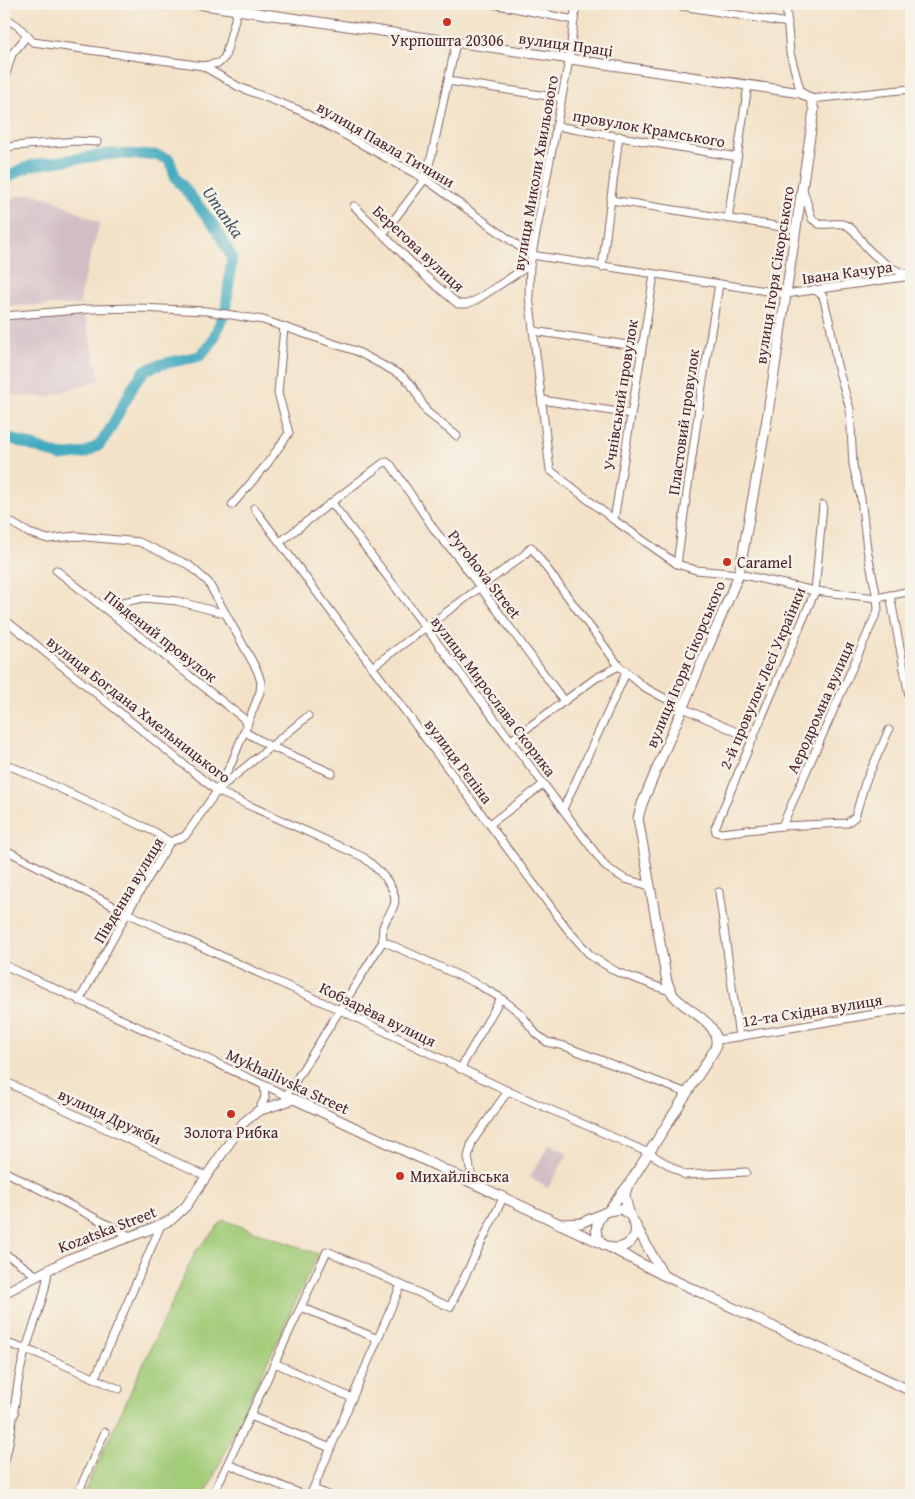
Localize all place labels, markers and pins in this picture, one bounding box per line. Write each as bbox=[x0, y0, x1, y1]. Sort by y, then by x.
marker: Укрпошта 20306 bbox=[441, 16, 453, 28]
place label: Укрпошта 20306 bbox=[390, 28, 504, 52]
place label: Caramel bbox=[737, 550, 793, 574]
marker: Caramel bbox=[721, 556, 733, 568]
marker: Золота Рибка bbox=[225, 1108, 237, 1120]
place label: Золота Рибка bbox=[184, 1120, 279, 1144]
place label: Михайлівська bbox=[410, 1164, 509, 1188]
marker: Михайлівська bbox=[394, 1170, 406, 1182]

